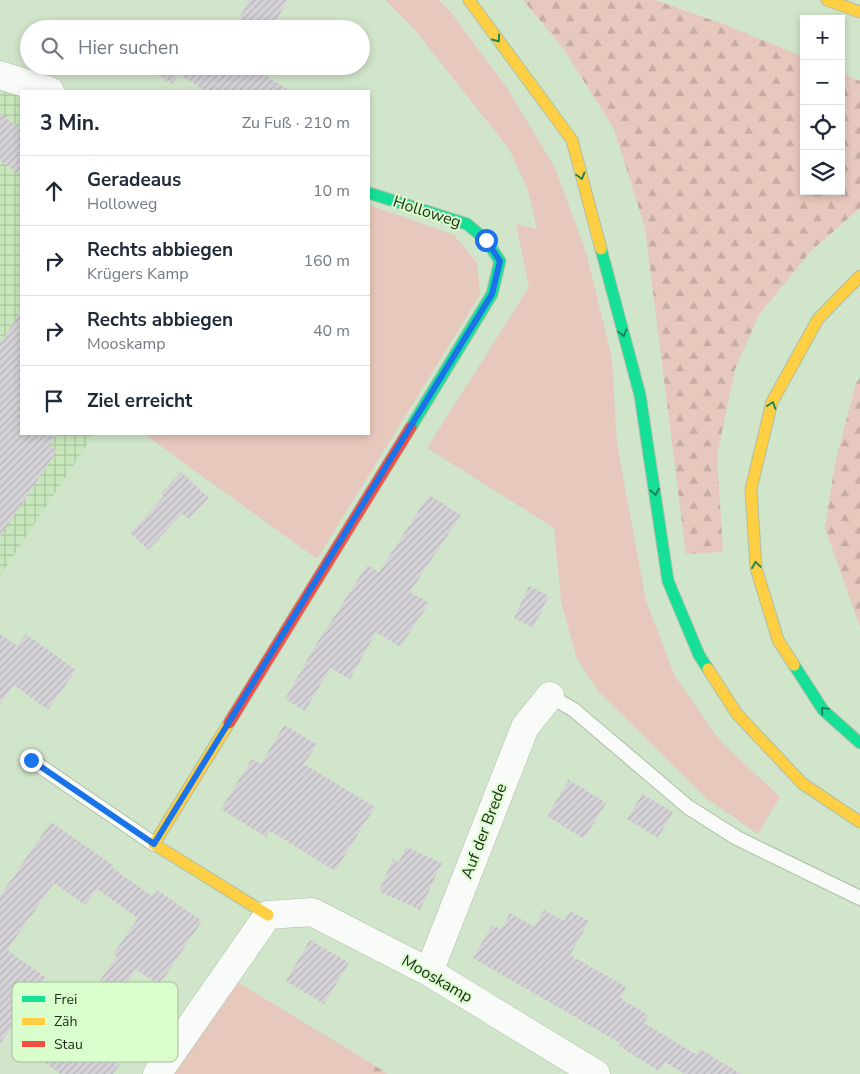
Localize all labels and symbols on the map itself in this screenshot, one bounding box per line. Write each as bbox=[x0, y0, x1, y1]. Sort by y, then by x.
one-way arrow bbox=[492, 33, 500, 42]
one-way arrow bbox=[576, 172, 586, 180]
street label: Holloweg bbox=[390, 191, 464, 233]
route start bbox=[475, 229, 498, 252]
one-way arrow bbox=[617, 329, 628, 338]
one-way arrow bbox=[766, 401, 776, 410]
one-way arrow bbox=[649, 488, 659, 497]
one-way arrow bbox=[751, 560, 762, 568]
one-way arrow bbox=[822, 707, 830, 716]
route end bbox=[20, 749, 43, 772]
street label: Auf der Brede bbox=[456, 780, 512, 882]
street label: Mooskamp bbox=[397, 950, 477, 1008]
legend bbox=[12, 982, 178, 1062]
text: Frei bbox=[54, 990, 77, 1009]
text: Zäh bbox=[54, 1012, 77, 1031]
text: Stau bbox=[54, 1035, 83, 1054]

